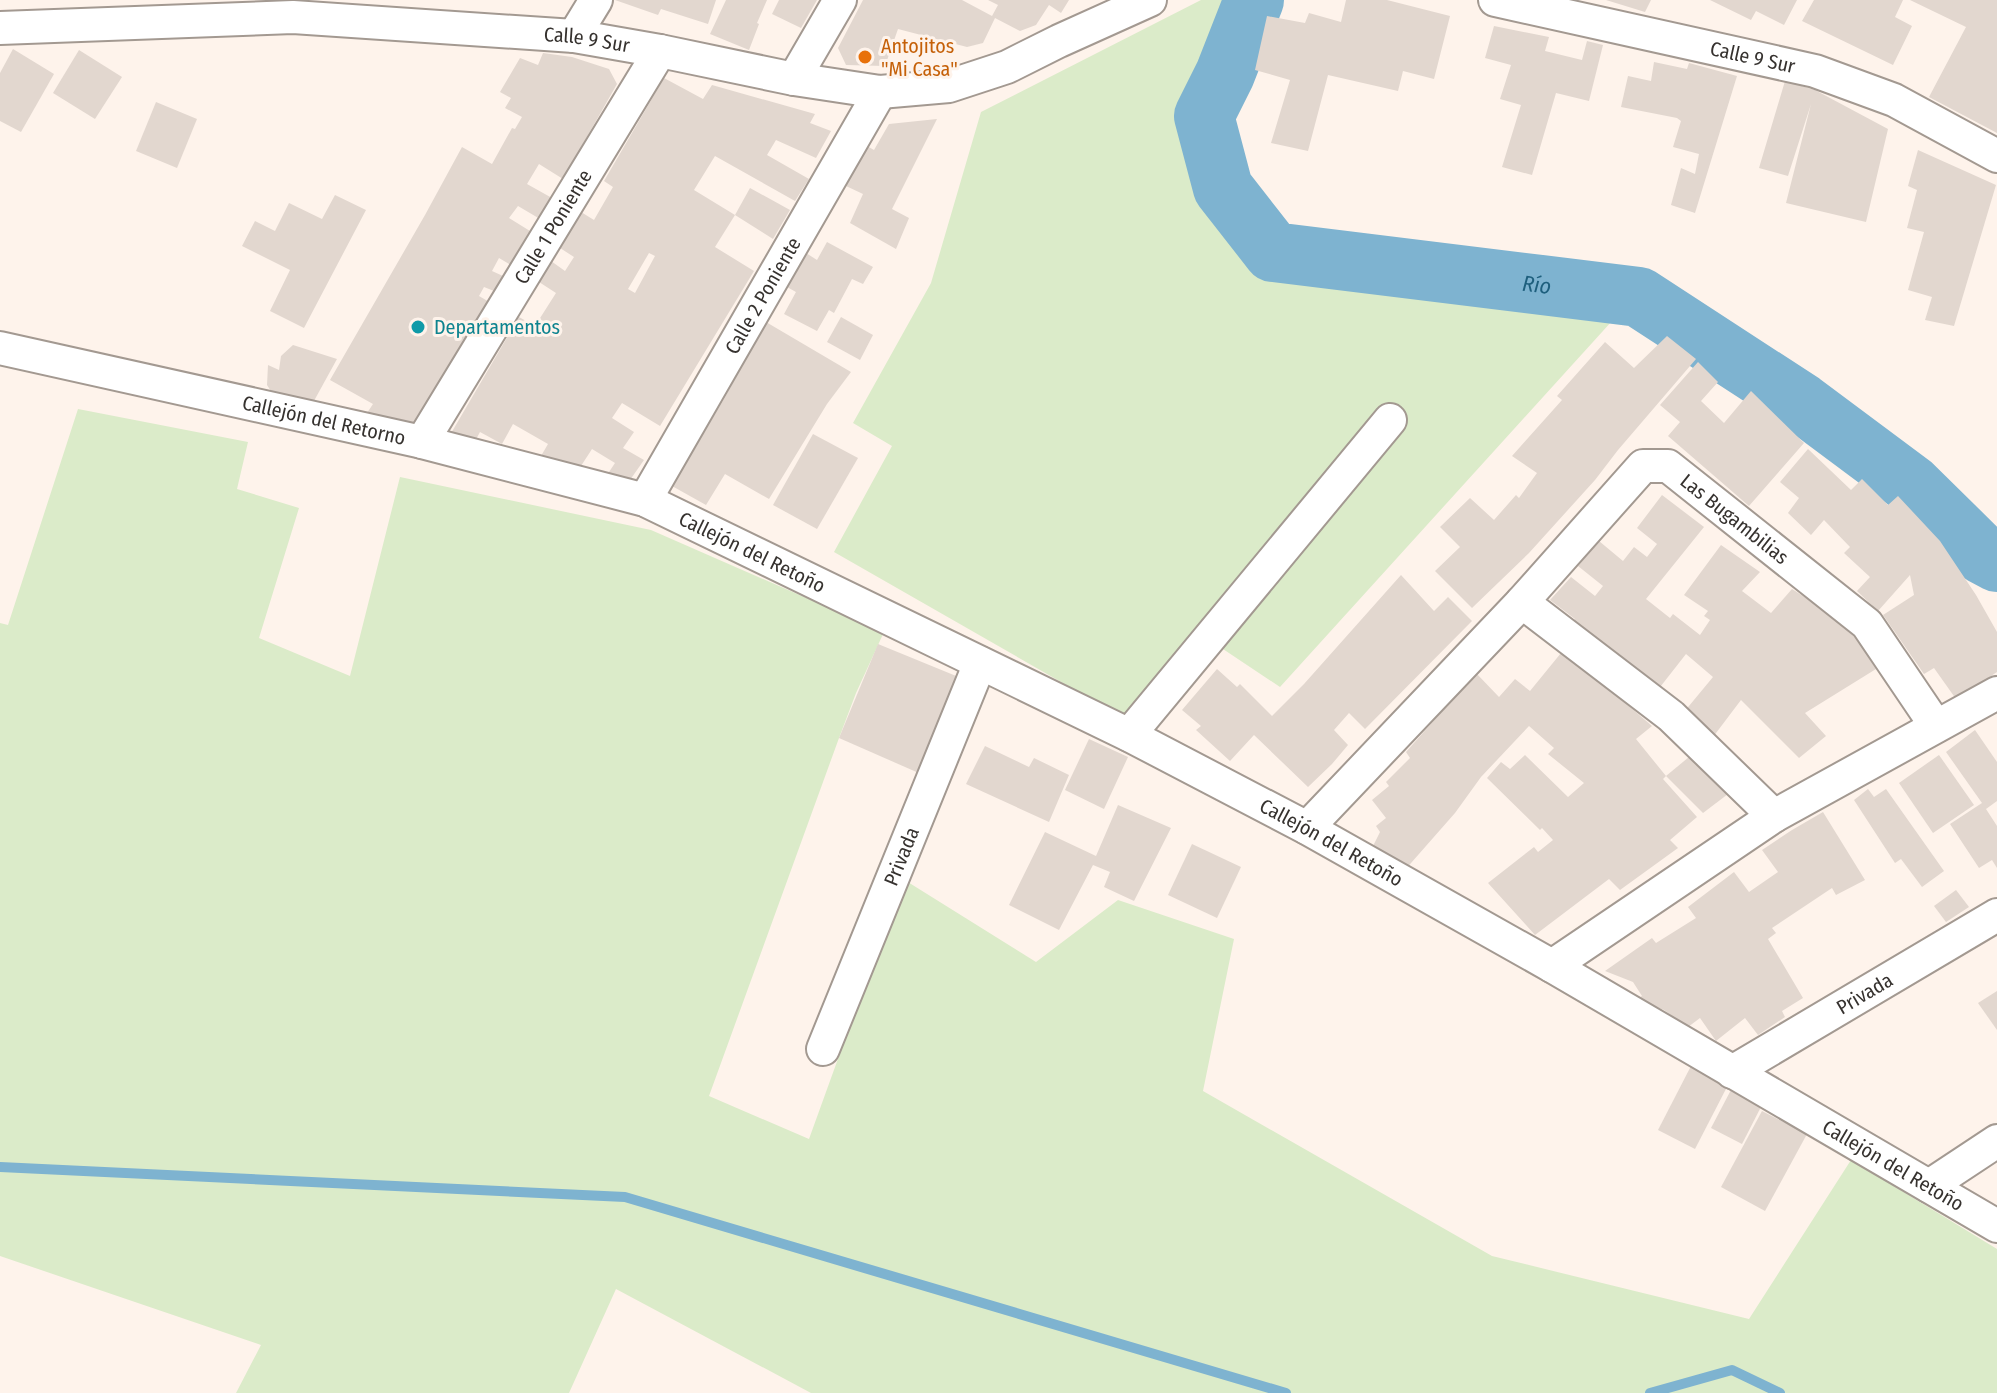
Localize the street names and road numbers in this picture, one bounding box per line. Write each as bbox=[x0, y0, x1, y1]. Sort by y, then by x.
street label: Calle 9 Sur bbox=[543, 22, 632, 58]
street label: Calle 9 Sur bbox=[1708, 36, 1798, 78]
street label: Calle 1 Poniente bbox=[509, 165, 597, 288]
street label: Calle 2 Poniente bbox=[720, 233, 806, 358]
street label: Callejón del Retorno bbox=[240, 390, 408, 450]
street label: Las Bugambilias bbox=[1676, 469, 1794, 569]
street label: Callejón del Retoño bbox=[675, 506, 829, 598]
street label: Callejón del Retoño bbox=[1256, 794, 1407, 892]
street label: Privada bbox=[879, 824, 924, 889]
street label: Privada bbox=[1832, 968, 1897, 1019]
street label: Callejón del Retoño bbox=[1818, 1115, 1968, 1216]

